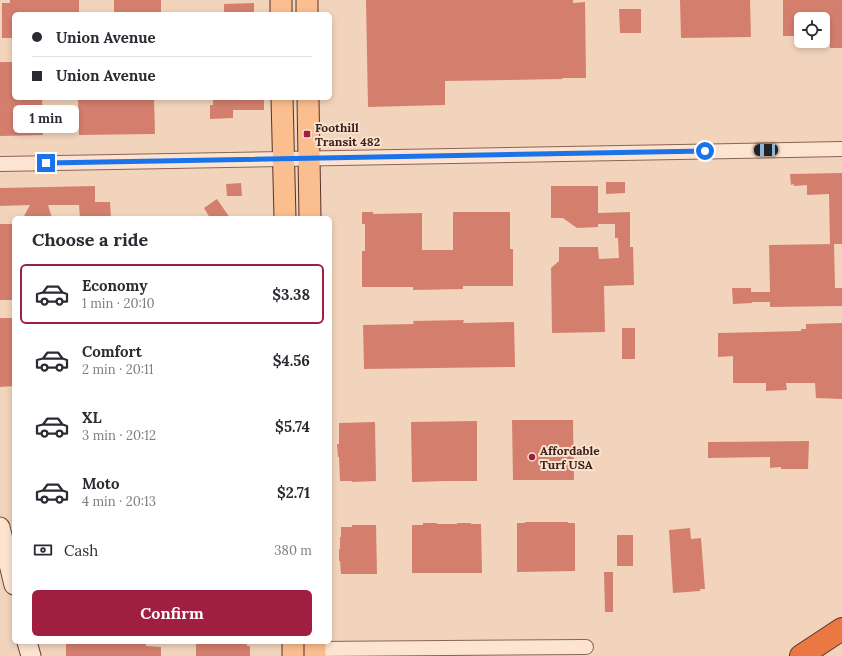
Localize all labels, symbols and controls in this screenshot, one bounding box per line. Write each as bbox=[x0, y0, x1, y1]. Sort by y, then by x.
map controls bbox=[794, 12, 830, 48]
button: locate bbox=[794, 12, 830, 48]
text: Union Avenue bbox=[56, 28, 156, 47]
text: Union Avenue bbox=[56, 66, 156, 85]
callout: 1 min bbox=[13, 105, 79, 133]
text: 1 min bbox=[29, 110, 63, 127]
place label: Foothill Transit 482 bbox=[315, 120, 380, 149]
marker: Foothill Transit 482 bbox=[302, 129, 312, 139]
route start bbox=[696, 142, 714, 160]
car bbox=[754, 144, 778, 156]
route end bbox=[37, 154, 55, 172]
text: Choose a ride bbox=[32, 228, 148, 251]
icon: car bbox=[34, 276, 70, 312]
text: Economy bbox=[82, 276, 147, 295]
text: $3.38 bbox=[272, 285, 310, 304]
text: 1 min · 20:10 bbox=[82, 295, 155, 312]
icon: car bbox=[34, 342, 70, 378]
text: Comfort bbox=[82, 342, 142, 361]
text: $4.56 bbox=[273, 351, 310, 370]
text: 2 min · 20:11 bbox=[82, 361, 153, 378]
icon: car bbox=[34, 408, 70, 444]
text: XL bbox=[82, 408, 102, 427]
text: $5.74 bbox=[275, 417, 310, 436]
text: 3 min · 20:12 bbox=[82, 427, 156, 444]
place label: Affordable Turf USA bbox=[540, 443, 600, 472]
marker: Affordable Turf USA bbox=[527, 452, 537, 462]
icon: car bbox=[34, 474, 70, 510]
text: Moto bbox=[82, 474, 119, 493]
text: $2.71 bbox=[277, 483, 310, 502]
text: 4 min · 20:13 bbox=[82, 493, 156, 510]
icon: cash bbox=[32, 539, 54, 561]
text: Cash bbox=[64, 541, 98, 560]
text: 380 m bbox=[274, 542, 312, 559]
button: Confirm bbox=[32, 590, 312, 636]

